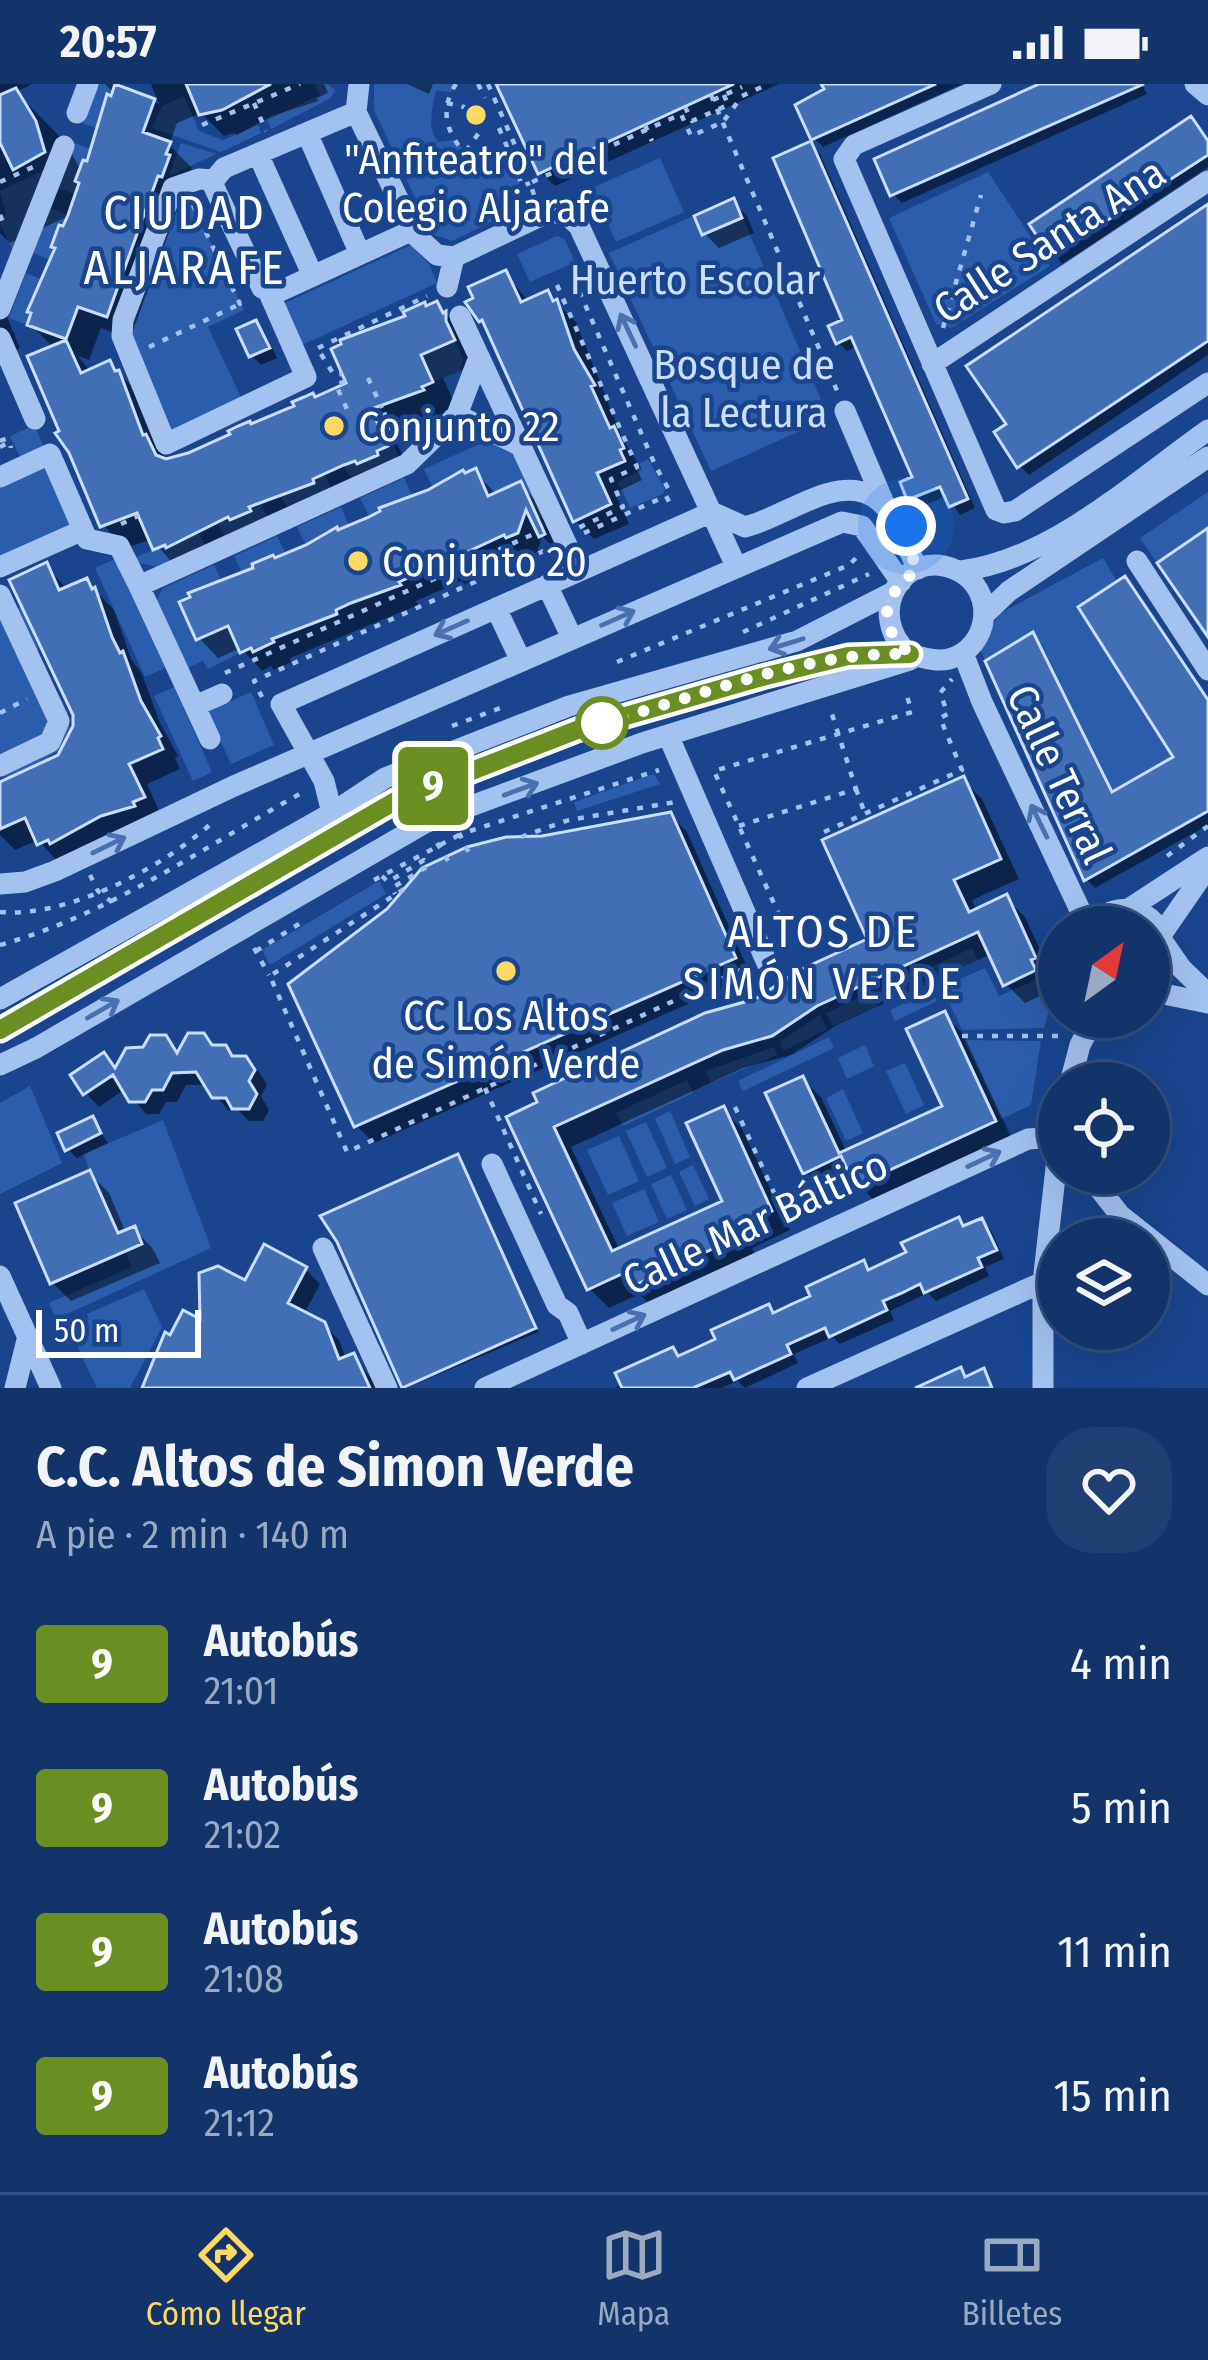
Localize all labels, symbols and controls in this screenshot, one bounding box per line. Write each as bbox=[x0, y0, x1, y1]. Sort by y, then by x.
text: 20:57 bbox=[60, 15, 156, 69]
marker: "Anfiteatro" del Colegio Aljarafe bbox=[463, 102, 489, 128]
place label: "Anfiteatro" del Colegio Aljarafe bbox=[342, 135, 610, 233]
street label: Calle Santa Ana bbox=[924, 147, 1175, 334]
district label: CIUDAD ALJARAFE bbox=[84, 184, 286, 297]
park label: Huerto Escolar bbox=[570, 255, 821, 305]
one-way arrow bbox=[615, 313, 637, 349]
park label: Bosque de la Lectura bbox=[653, 340, 835, 438]
place label: Conjunto 22 bbox=[358, 402, 560, 452]
marker: Conjunto 22 bbox=[321, 413, 347, 439]
your location bbox=[876, 496, 936, 556]
place label: Conjunto 20 bbox=[382, 537, 587, 587]
marker: Conjunto 20 bbox=[345, 548, 371, 574]
one-way arrow bbox=[600, 605, 636, 627]
one-way arrow bbox=[434, 618, 470, 640]
one-way arrow bbox=[768, 634, 806, 656]
street label: Calle Terral bbox=[996, 677, 1122, 871]
unlabelled marker bbox=[577, 698, 627, 748]
line badge: 9 bbox=[394, 747, 472, 825]
text: 9 bbox=[422, 761, 444, 811]
one-way arrow bbox=[501, 776, 538, 798]
one-way arrow bbox=[1026, 804, 1049, 839]
one-way arrow bbox=[91, 833, 126, 856]
district label: ALTOS DE SIMÓN VERDE bbox=[683, 905, 963, 1011]
north arrow bbox=[1038, 906, 1170, 1038]
map controls bbox=[1038, 906, 1170, 1350]
marker: CC Los Altos de Simón Verde bbox=[493, 958, 519, 984]
place label: CC Los Altos de Simón Verde bbox=[372, 991, 640, 1089]
one-way arrow bbox=[85, 997, 120, 1021]
button: locate bbox=[1038, 1062, 1170, 1194]
street label: Calle Mar Báltico bbox=[615, 1140, 896, 1306]
one-way arrow bbox=[965, 1147, 1001, 1169]
button: layers bbox=[1038, 1218, 1170, 1350]
scale bar bbox=[36, 1304, 201, 1357]
one-way arrow bbox=[611, 1310, 647, 1332]
text: 50 m bbox=[54, 1311, 119, 1351]
button: heart bbox=[1046, 1427, 1172, 1553]
text: C.C. Altos de Simon Verde bbox=[36, 1433, 634, 1501]
text: A pie · 2 min · 140 m bbox=[36, 1512, 349, 1558]
text: Autobús bbox=[204, 1614, 358, 1668]
text: 4 min bbox=[1070, 1637, 1172, 1691]
text: 9 bbox=[91, 1639, 113, 1689]
text: 21:01 bbox=[204, 1668, 278, 1714]
text: Autobús bbox=[204, 1758, 358, 1812]
text: 5 min bbox=[1071, 1781, 1172, 1835]
text: 9 bbox=[91, 1783, 113, 1833]
text: 21:02 bbox=[204, 1812, 281, 1858]
text: Autobús bbox=[204, 1902, 358, 1956]
text: 11 min bbox=[1057, 1925, 1172, 1979]
text: 9 bbox=[91, 1927, 113, 1977]
text: 21:08 bbox=[204, 1956, 284, 2002]
text: Autobús bbox=[204, 2046, 358, 2100]
text: 15 min bbox=[1054, 2069, 1172, 2123]
text: 9 bbox=[91, 2071, 113, 2121]
text: 21:12 bbox=[204, 2100, 275, 2146]
tab: Cómo llegar bbox=[146, 2222, 306, 2334]
tab: Mapa bbox=[597, 2222, 670, 2334]
tab: Billetes bbox=[962, 2222, 1062, 2334]

